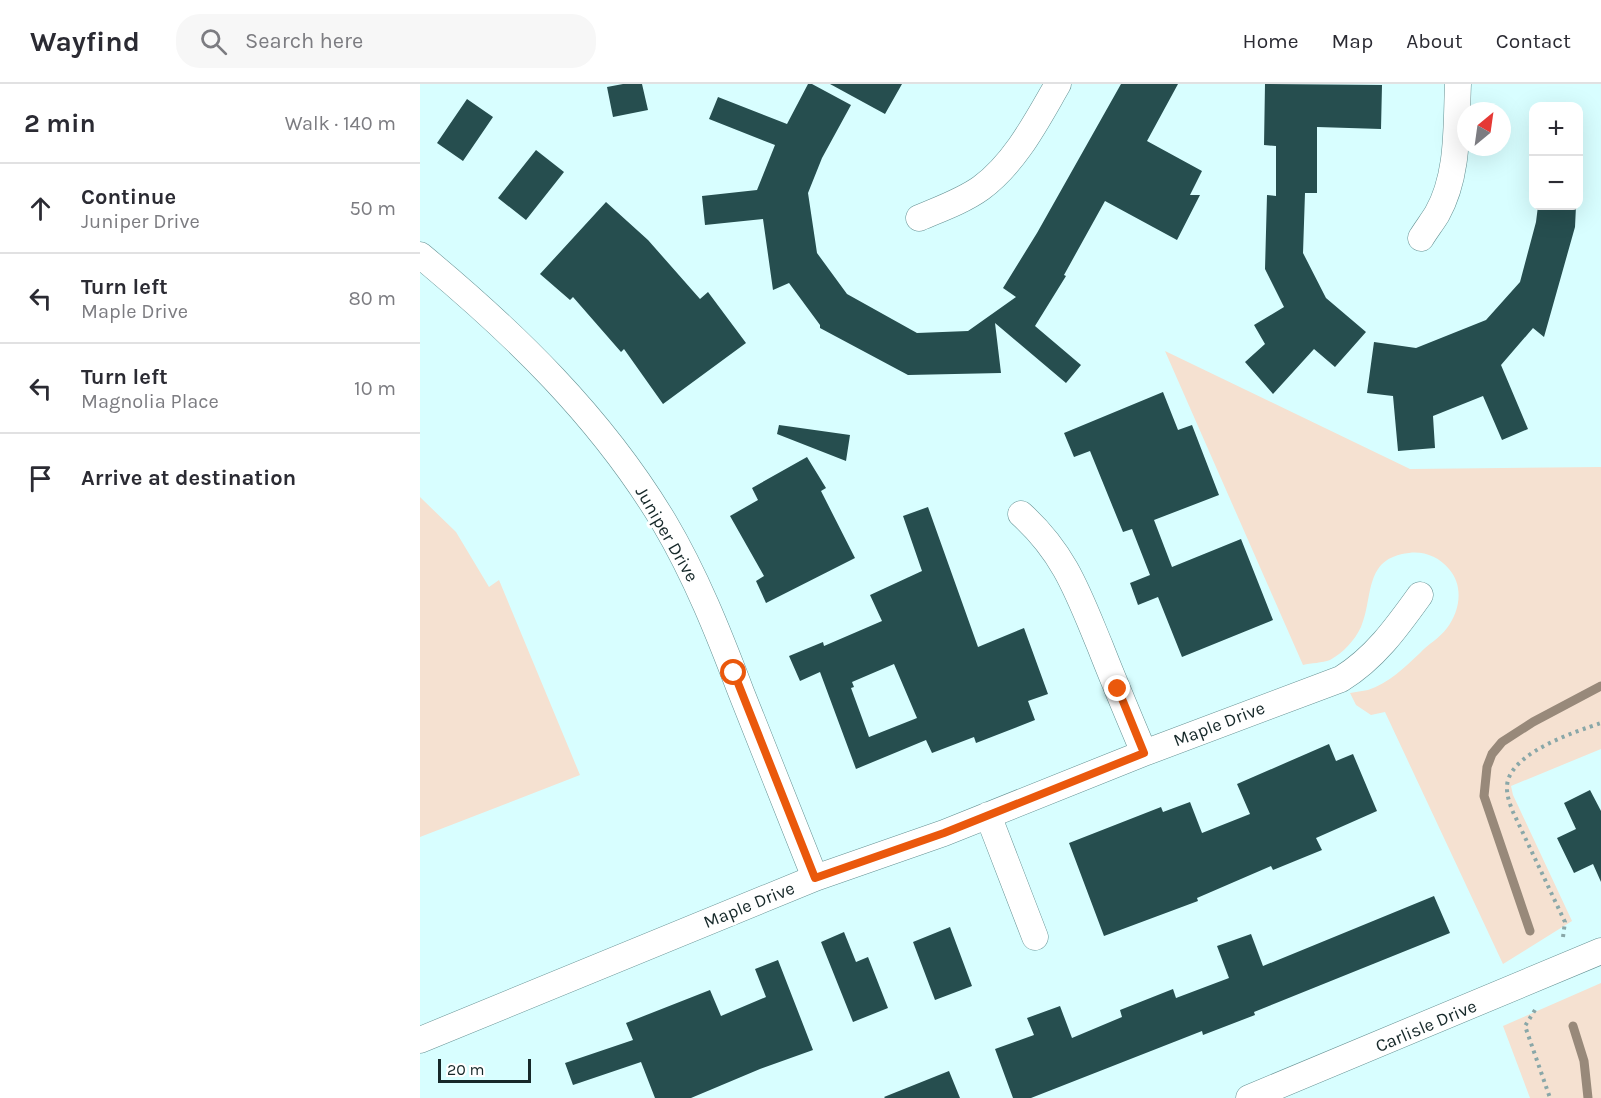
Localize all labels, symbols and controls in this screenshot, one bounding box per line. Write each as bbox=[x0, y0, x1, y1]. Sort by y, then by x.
search box bbox=[176, 14, 596, 68]
text: Wayfind bbox=[30, 25, 140, 58]
icon: search bbox=[197, 25, 230, 58]
text: Search here bbox=[245, 28, 363, 54]
text: Home bbox=[1243, 29, 1299, 53]
text: Map bbox=[1332, 29, 1373, 53]
text: About bbox=[1406, 29, 1463, 53]
text: Contact bbox=[1496, 29, 1571, 53]
north arrow bbox=[1457, 102, 1511, 156]
map controls bbox=[1529, 102, 1583, 210]
button: + bbox=[1529, 102, 1583, 156]
text: 2 min bbox=[24, 108, 96, 139]
text: Walk · 140 m bbox=[285, 112, 396, 135]
button: − bbox=[1529, 156, 1583, 210]
text: Continue bbox=[81, 184, 176, 210]
icon: ahead bbox=[24, 192, 57, 225]
text: 50 m bbox=[349, 197, 396, 220]
text: Juniper Drive bbox=[81, 210, 200, 233]
text: Turn left bbox=[81, 274, 168, 300]
icon: left bbox=[24, 282, 57, 315]
text: 80 m bbox=[348, 287, 396, 310]
text: Maple Drive bbox=[81, 300, 188, 323]
text: Turn left bbox=[81, 364, 168, 390]
icon: left bbox=[24, 372, 57, 405]
text: 10 m bbox=[354, 377, 396, 400]
text: Magnolia Place bbox=[81, 390, 219, 413]
icon: arrive bbox=[24, 462, 57, 495]
text: Arrive at destination bbox=[81, 465, 296, 491]
street label: Juniper Drive bbox=[631, 482, 703, 586]
route start bbox=[720, 659, 746, 685]
route end bbox=[1104, 675, 1130, 701]
street label: Maple Drive bbox=[1170, 696, 1268, 752]
street label: Maple Drive bbox=[700, 877, 798, 933]
street label: Carlisle Drive bbox=[1372, 995, 1480, 1057]
scale bar bbox=[438, 1056, 531, 1084]
text: 20 m bbox=[447, 1060, 485, 1079]

